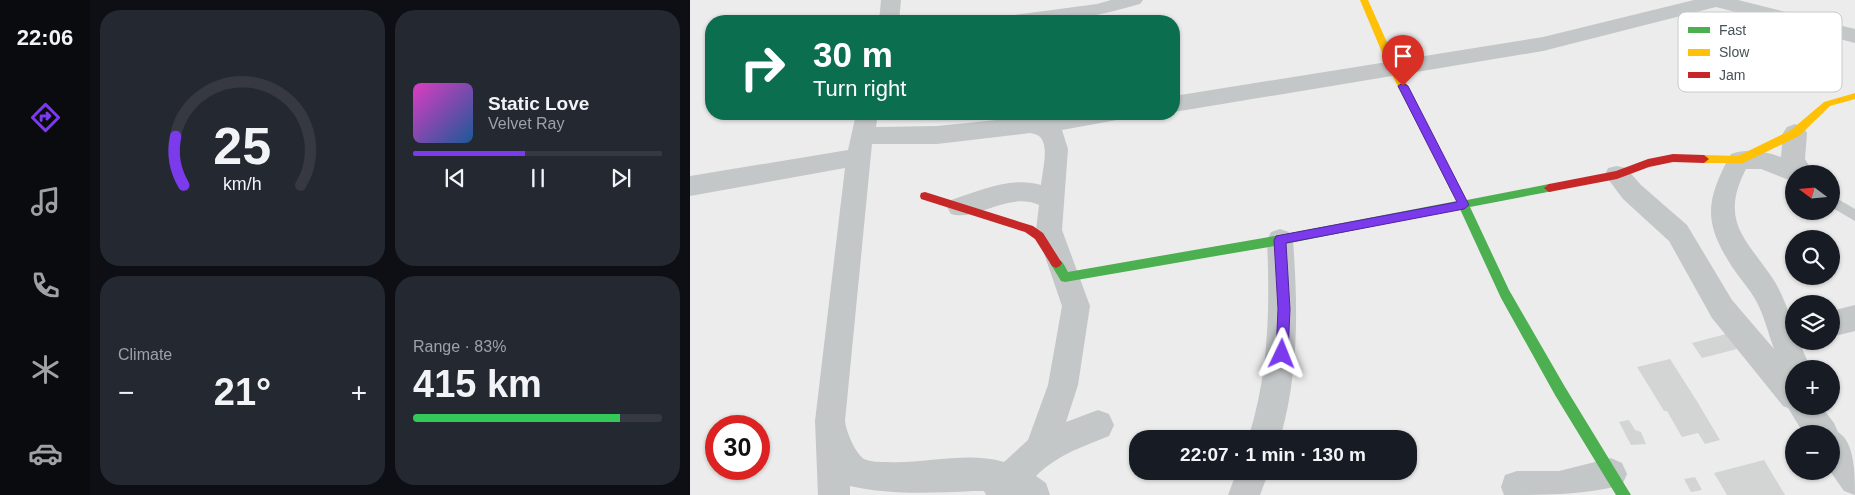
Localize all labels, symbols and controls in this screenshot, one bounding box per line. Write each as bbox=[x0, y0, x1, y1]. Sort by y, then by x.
legend bbox=[1678, 12, 1842, 92]
text: Fast bbox=[1719, 22, 1746, 38]
text: 22:06 bbox=[17, 25, 73, 50]
icon: right bbox=[730, 35, 795, 100]
text: 30 m bbox=[813, 35, 893, 74]
pin bbox=[1382, 35, 1424, 86]
icon: arrive bbox=[1389, 42, 1417, 70]
text: Slow bbox=[1719, 44, 1750, 60]
text: Jam bbox=[1719, 67, 1745, 83]
text: Turn right bbox=[813, 76, 906, 101]
text: Static Love bbox=[488, 93, 589, 114]
icon: directions bbox=[28, 100, 63, 135]
text: Velvet Ray bbox=[488, 115, 564, 132]
text: 25 bbox=[214, 117, 271, 175]
icon: previous bbox=[441, 164, 469, 192]
icon: pause bbox=[524, 164, 552, 192]
icon: next bbox=[607, 164, 635, 192]
north arrow bbox=[1785, 165, 1840, 220]
map controls bbox=[1785, 165, 1840, 480]
text: km/h bbox=[223, 174, 262, 194]
icon: music bbox=[28, 184, 63, 219]
button: search bbox=[1785, 230, 1840, 285]
icon: phone bbox=[28, 268, 63, 303]
button: layers bbox=[1785, 295, 1840, 350]
position arrow bbox=[1255, 327, 1307, 379]
text: Range · 83% bbox=[413, 338, 506, 355]
text: Climate bbox=[118, 346, 172, 363]
icon: climate bbox=[28, 352, 63, 387]
button: + bbox=[1785, 360, 1840, 415]
text: 415 km bbox=[413, 363, 542, 405]
text: 21° bbox=[214, 371, 271, 413]
text: − bbox=[118, 377, 134, 408]
text: + bbox=[351, 377, 367, 408]
speed limit sign: 30 bbox=[705, 415, 770, 480]
button: − bbox=[1785, 425, 1840, 480]
icon: car bbox=[28, 436, 63, 471]
text: 22:07 · 1 min · 130 m bbox=[1180, 444, 1366, 465]

